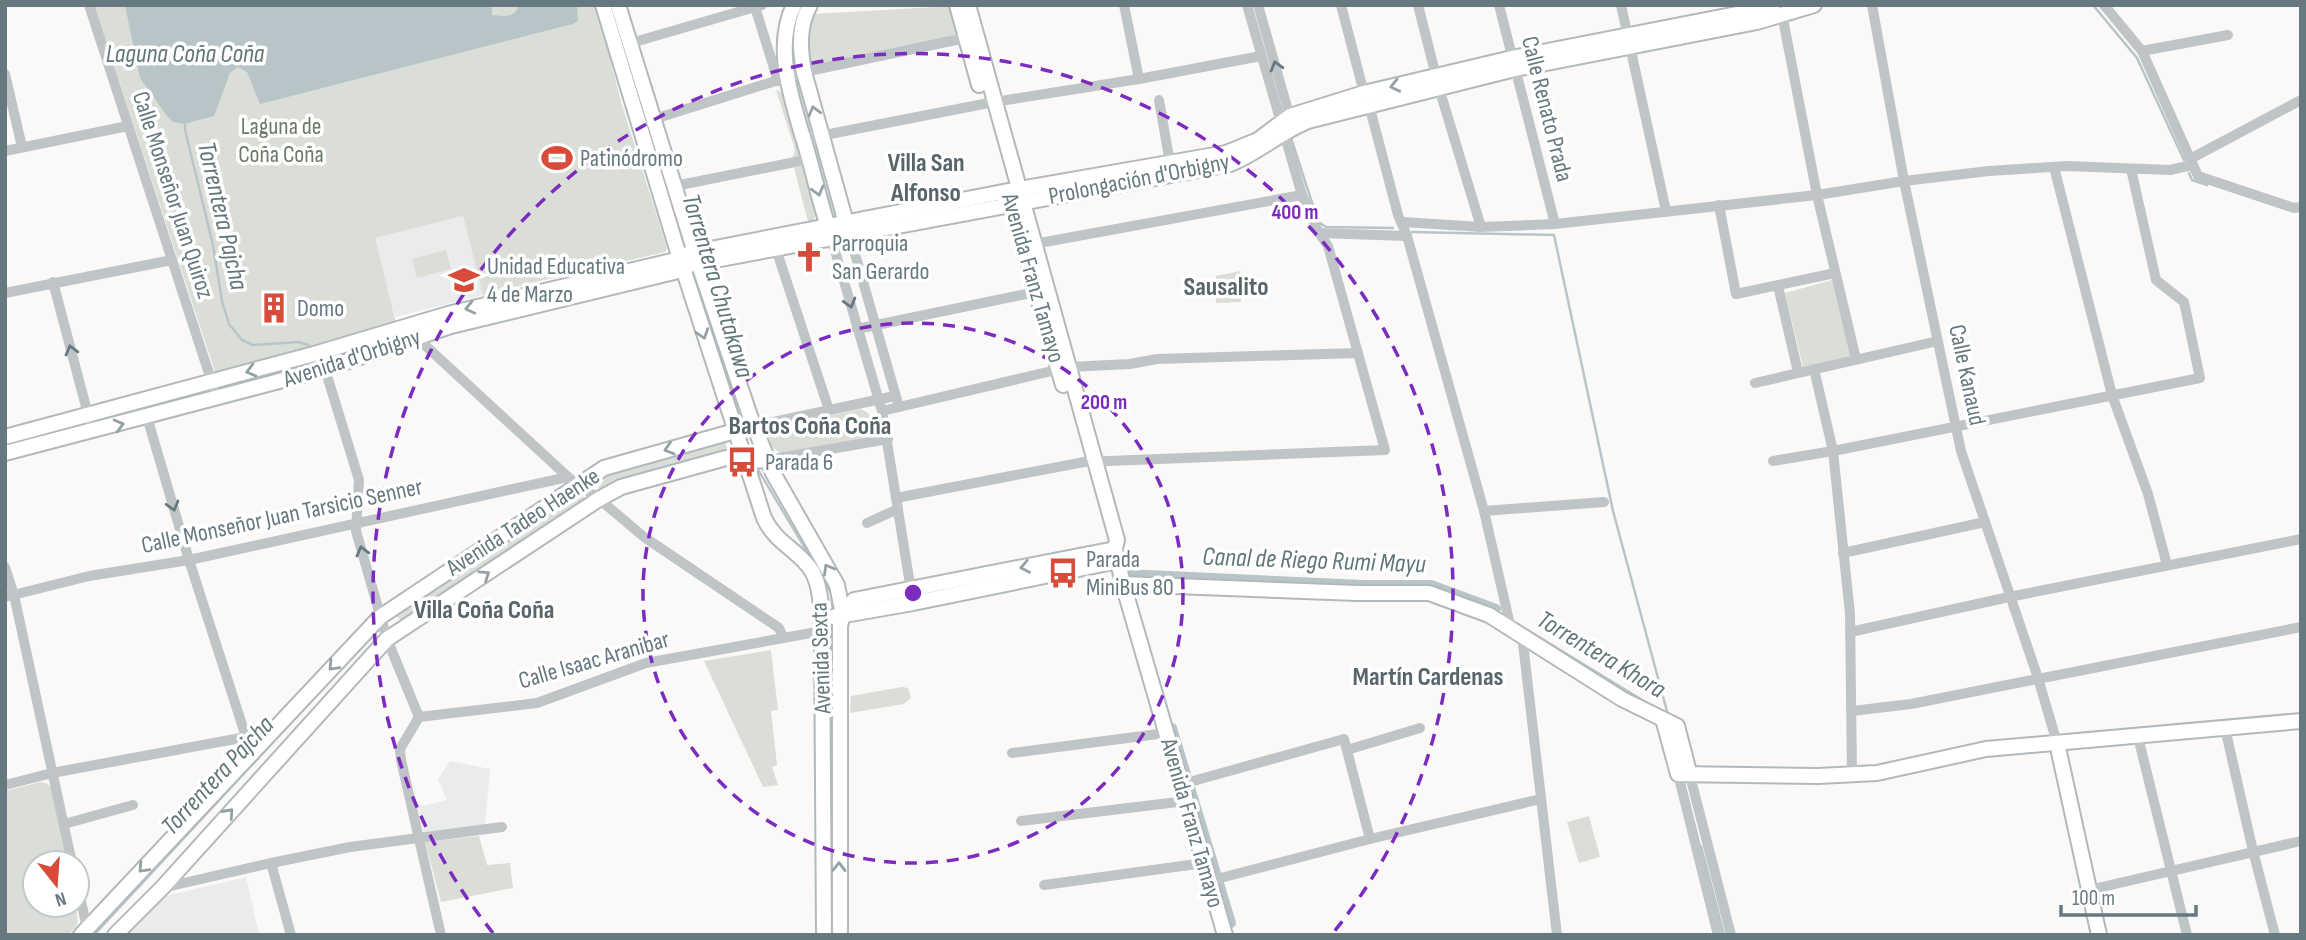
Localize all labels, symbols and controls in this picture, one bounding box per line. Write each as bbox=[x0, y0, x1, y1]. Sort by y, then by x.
street label: Calle Renato Prada bbox=[1515, 33, 1579, 185]
water label: Laguna Coña Coña bbox=[106, 39, 265, 70]
one-way arrow bbox=[1269, 60, 1284, 72]
one-way arrow bbox=[1389, 78, 1401, 92]
street label: Calle Monseñor Juan Quiroz bbox=[126, 88, 220, 303]
one-way arrow bbox=[808, 105, 822, 117]
park label: Laguna de Coña Coña bbox=[238, 112, 324, 169]
water label: Torrentera Pajcha bbox=[190, 139, 254, 294]
sports icon: Patinódromo bbox=[540, 141, 574, 175]
place label: Patinódromo bbox=[580, 144, 683, 173]
street label: Prolongación d'Orbigny bbox=[1046, 147, 1232, 211]
district label: Villa San Alfonso bbox=[887, 148, 965, 209]
one-way arrow bbox=[810, 185, 824, 197]
street label: Avenida Franz Tamayo bbox=[995, 189, 1071, 366]
water label: Torrentera Chutakawa bbox=[674, 190, 760, 382]
text: 400 m bbox=[1272, 200, 1318, 225]
place label: Parroquia San Gerardo bbox=[832, 229, 930, 286]
church icon: Parroquia San Gerardo bbox=[792, 240, 826, 274]
place label: Unidad Educativa 4 de Marzo bbox=[487, 252, 625, 309]
school or university icon: Unidad Educativa 4 de Marzo bbox=[447, 263, 481, 297]
district label: Sausalito bbox=[1183, 272, 1269, 303]
building icon: Domo bbox=[257, 291, 291, 325]
place label: Domo bbox=[297, 294, 344, 323]
one-way arrow bbox=[841, 297, 856, 309]
one-way arrow bbox=[464, 300, 476, 315]
street label: Avenida d'Orbigny bbox=[279, 322, 424, 394]
street label: Calle Kanaud bbox=[1942, 322, 1992, 428]
one-way arrow bbox=[695, 327, 710, 339]
one-way arrow bbox=[65, 344, 79, 356]
one-way arrow bbox=[246, 362, 258, 377]
text: 200 m bbox=[1081, 390, 1127, 415]
district label: Bartos Coña Coña bbox=[729, 411, 891, 442]
one-way arrow bbox=[113, 419, 125, 433]
one-way arrow bbox=[663, 440, 675, 455]
bus stop icon: Parada 6 bbox=[725, 445, 759, 479]
place label: Parada 6 bbox=[765, 448, 833, 477]
street label: Avenida Tadeo Haenke bbox=[440, 462, 605, 583]
street label: Calle Monseñor Juan Tarsicio Senner bbox=[139, 472, 425, 560]
one-way arrow bbox=[165, 500, 179, 512]
water label: Canal de Riego Rumi Mayu bbox=[1202, 542, 1427, 580]
one-way arrow bbox=[355, 545, 370, 557]
place label: Parada MiniBus 80 bbox=[1086, 545, 1174, 602]
bus stop icon: Parada MiniBus 80 bbox=[1046, 556, 1080, 590]
one-way arrow bbox=[1019, 558, 1031, 573]
one-way arrow bbox=[823, 564, 836, 576]
one-way arrow bbox=[477, 570, 490, 583]
centre of rings bbox=[901, 581, 925, 605]
district label: Villa Coña Coña bbox=[414, 595, 554, 626]
street label: Avenida Sexta bbox=[805, 602, 837, 715]
water label: Torrentera Khora bbox=[1531, 605, 1671, 706]
street label: Calle Isaac Aranibar bbox=[515, 625, 673, 695]
one-way arrow bbox=[328, 658, 341, 671]
district label: Martín Cardenas bbox=[1352, 662, 1504, 693]
water label: Torrentera Pajcha bbox=[155, 710, 281, 842]
street label: Avenida Franz Tamayo bbox=[1154, 734, 1230, 911]
one-way arrow bbox=[220, 808, 233, 821]
north arrow bbox=[21, 849, 91, 919]
one-way arrow bbox=[139, 860, 152, 873]
one-way arrow bbox=[831, 861, 847, 871]
scale bar bbox=[2061, 874, 2196, 918]
text: N bbox=[52, 886, 69, 911]
text: 100 m bbox=[2072, 886, 2115, 911]

